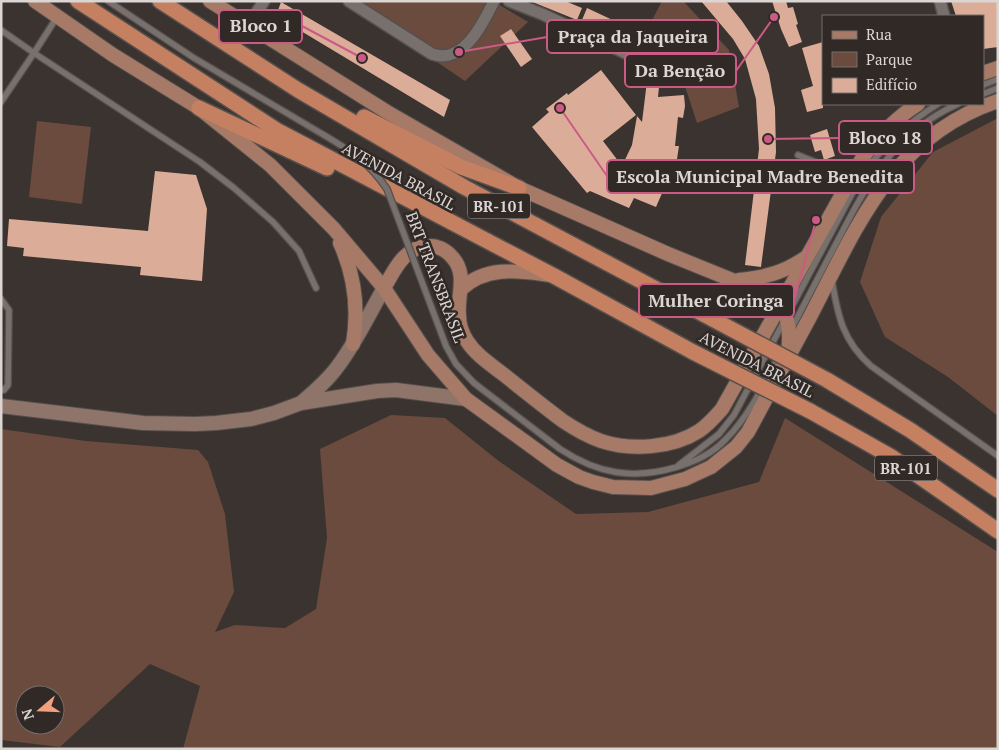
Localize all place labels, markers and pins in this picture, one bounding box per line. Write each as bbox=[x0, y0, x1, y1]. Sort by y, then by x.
callout: Bloco 1 bbox=[219, 10, 302, 43]
callout: Praça da Jaqueira bbox=[547, 20, 718, 53]
callout: Da Benção bbox=[625, 54, 736, 87]
callout: Bloco 18 bbox=[839, 121, 932, 154]
callout: Escola Municipal Madre Benedita bbox=[607, 160, 914, 193]
callout: Mulher Coringa bbox=[639, 284, 794, 317]

